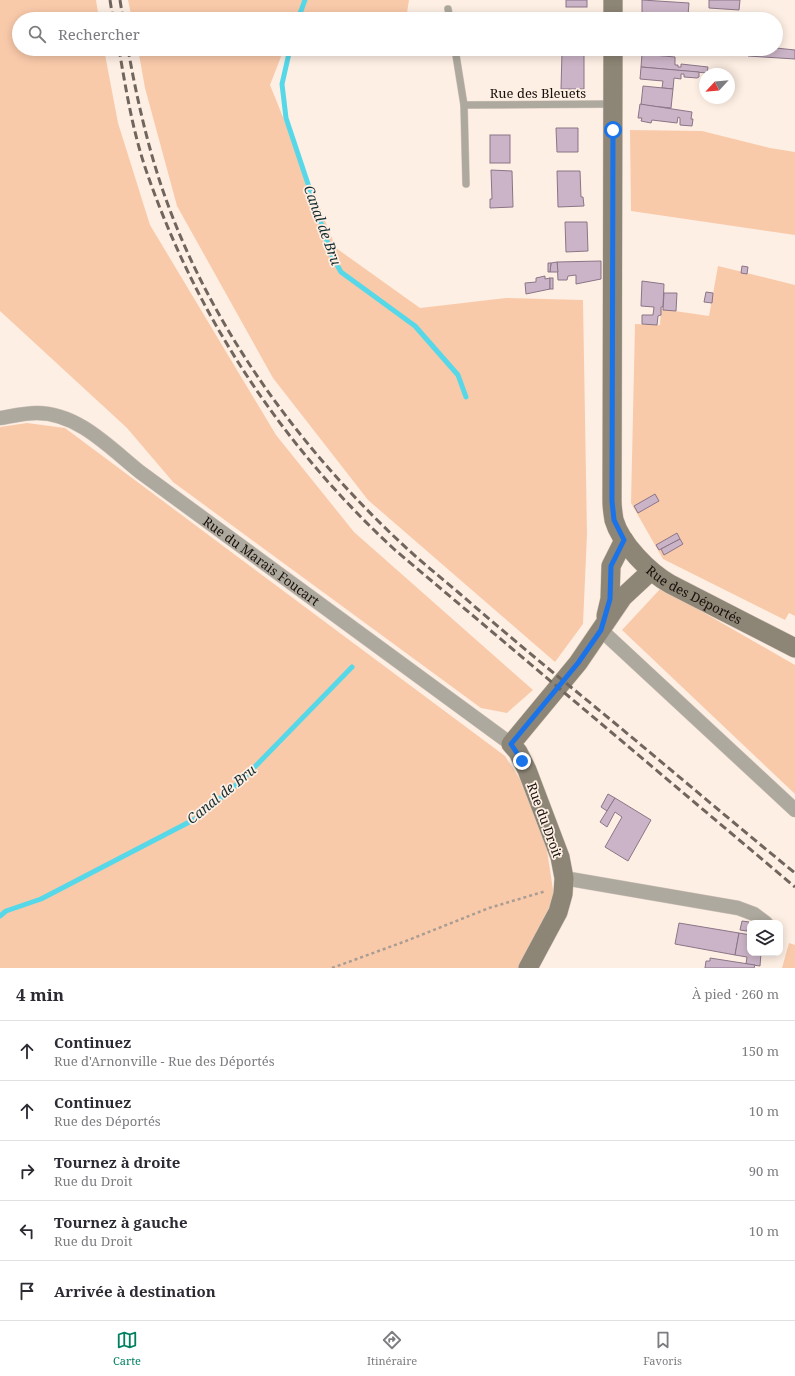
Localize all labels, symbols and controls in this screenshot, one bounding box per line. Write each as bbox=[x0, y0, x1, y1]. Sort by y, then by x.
search box bbox=[12, 12, 783, 56]
icon: search bbox=[26, 23, 48, 45]
text: Rechercher bbox=[58, 24, 140, 44]
north arrow bbox=[699, 68, 735, 104]
street label: Rue des Bleuets bbox=[490, 84, 586, 102]
route start bbox=[604, 121, 622, 139]
water label: Canal de Bru bbox=[300, 182, 347, 268]
street label: Rue du Marais Foucart bbox=[199, 512, 324, 610]
street label: Rue des Déportés bbox=[642, 561, 745, 628]
route end bbox=[513, 752, 531, 770]
water label: Canal de Bru bbox=[182, 760, 260, 828]
street label: Rue du Droit bbox=[523, 780, 567, 860]
map controls bbox=[747, 920, 783, 956]
button: layers bbox=[747, 920, 783, 956]
text: 4 min bbox=[16, 983, 64, 1006]
text: À pied · 260 m bbox=[692, 985, 779, 1003]
text: Continuez bbox=[54, 1032, 131, 1052]
icon: ahead bbox=[16, 1040, 38, 1062]
text: 150 m bbox=[742, 1042, 779, 1060]
text: Rue d'Arnonville - Rue des Déportés bbox=[54, 1052, 275, 1070]
text: Continuez bbox=[54, 1092, 131, 1112]
icon: ahead bbox=[16, 1100, 38, 1122]
text: 10 m bbox=[749, 1102, 779, 1120]
text: Rue des Déportés bbox=[54, 1112, 161, 1130]
text: Tournez à droite bbox=[54, 1152, 180, 1172]
icon: right bbox=[16, 1160, 38, 1182]
text: 90 m bbox=[749, 1162, 779, 1180]
text: Rue du Droit bbox=[54, 1172, 133, 1190]
text: Tournez à gauche bbox=[54, 1212, 188, 1232]
icon: left bbox=[16, 1220, 38, 1242]
text: 10 m bbox=[749, 1222, 779, 1240]
text: Rue du Droit bbox=[54, 1232, 133, 1250]
icon: arrive bbox=[16, 1280, 38, 1302]
text: Arrivée à destination bbox=[54, 1281, 216, 1301]
tab: Carte bbox=[113, 1329, 141, 1368]
tab: Itinéraire bbox=[367, 1329, 417, 1368]
tab: Favoris bbox=[643, 1329, 682, 1368]

